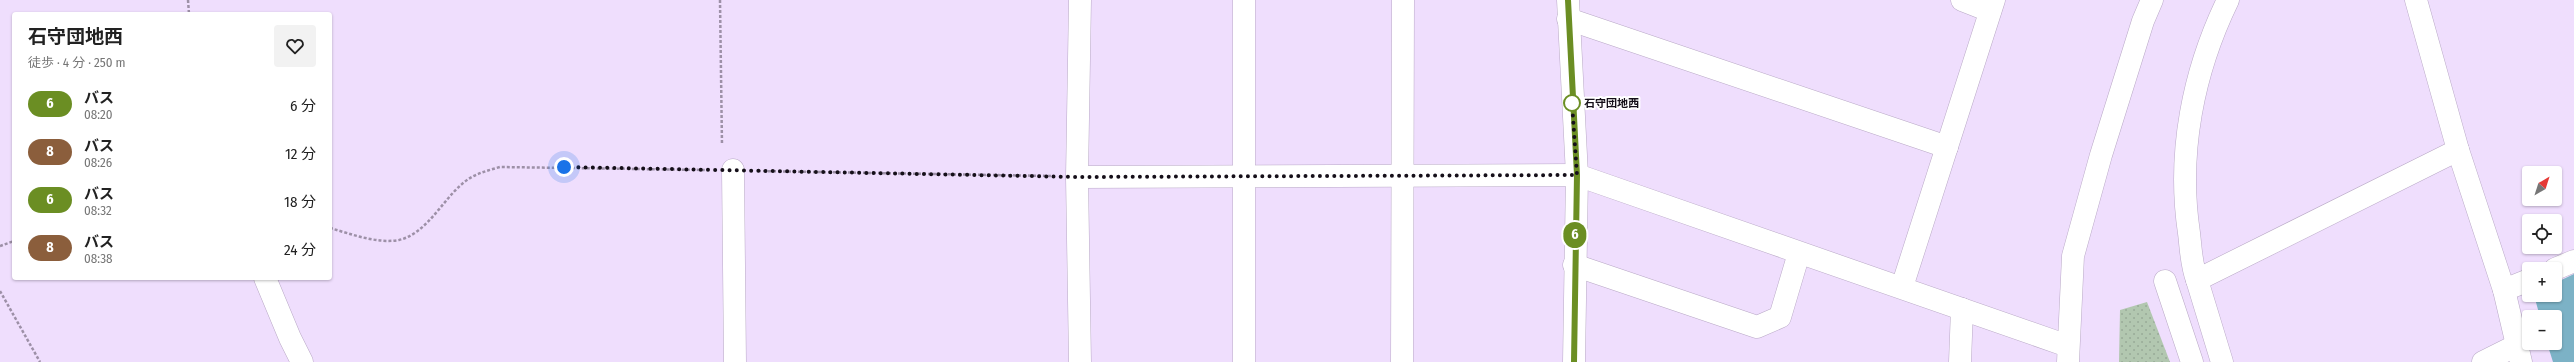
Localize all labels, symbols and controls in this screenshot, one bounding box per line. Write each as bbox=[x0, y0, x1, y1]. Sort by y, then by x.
text: 石守団地西 bbox=[28, 25, 123, 48]
button: heart bbox=[274, 25, 316, 67]
text: 徒歩 · 4 分 · 250 m bbox=[28, 55, 126, 70]
text: バス bbox=[84, 89, 114, 107]
marker: 石守団地西 bbox=[1563, 94, 1581, 112]
text: 6 bbox=[46, 95, 54, 112]
text: 6 分 bbox=[290, 97, 316, 115]
place label: 石守団地西 bbox=[1584, 97, 1639, 110]
text: 08:20 bbox=[84, 107, 113, 122]
text: バス bbox=[84, 137, 114, 155]
text: 8 bbox=[46, 143, 54, 160]
text: 12 分 bbox=[285, 145, 316, 163]
text: 08:26 bbox=[84, 155, 112, 170]
your location bbox=[554, 157, 574, 177]
north arrow bbox=[2522, 166, 2562, 206]
map controls bbox=[2522, 166, 2562, 350]
text: バス bbox=[84, 185, 114, 203]
text: 6 bbox=[46, 191, 54, 208]
text: 18 分 bbox=[284, 193, 316, 211]
text: 08:32 bbox=[84, 203, 112, 218]
button: locate bbox=[2522, 214, 2562, 254]
line badge: 6 bbox=[1562, 222, 1588, 248]
text: 6 bbox=[1571, 226, 1579, 243]
text: バス bbox=[84, 233, 114, 251]
text: 8 bbox=[46, 239, 54, 256]
text: 24 分 bbox=[284, 241, 316, 259]
text: 08:38 bbox=[84, 251, 113, 266]
button: + bbox=[2522, 262, 2562, 302]
button: − bbox=[2522, 310, 2562, 350]

